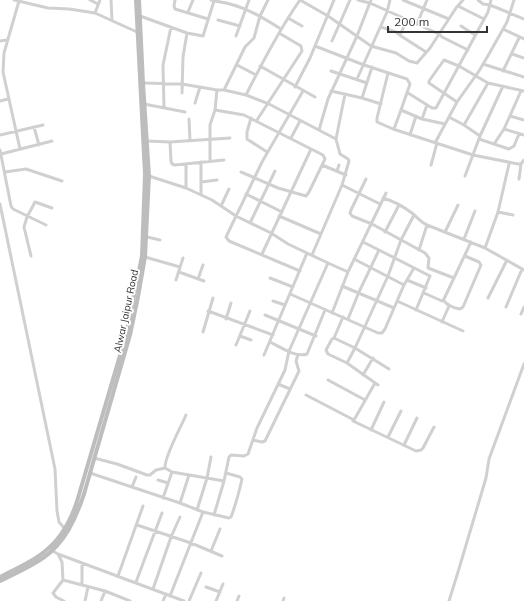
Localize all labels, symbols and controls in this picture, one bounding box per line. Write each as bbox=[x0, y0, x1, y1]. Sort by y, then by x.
scale bar bbox=[388, 8, 487, 34]
text: 200 m bbox=[394, 14, 429, 29]
street label: Alwar Jaipur Road bbox=[111, 268, 141, 354]

